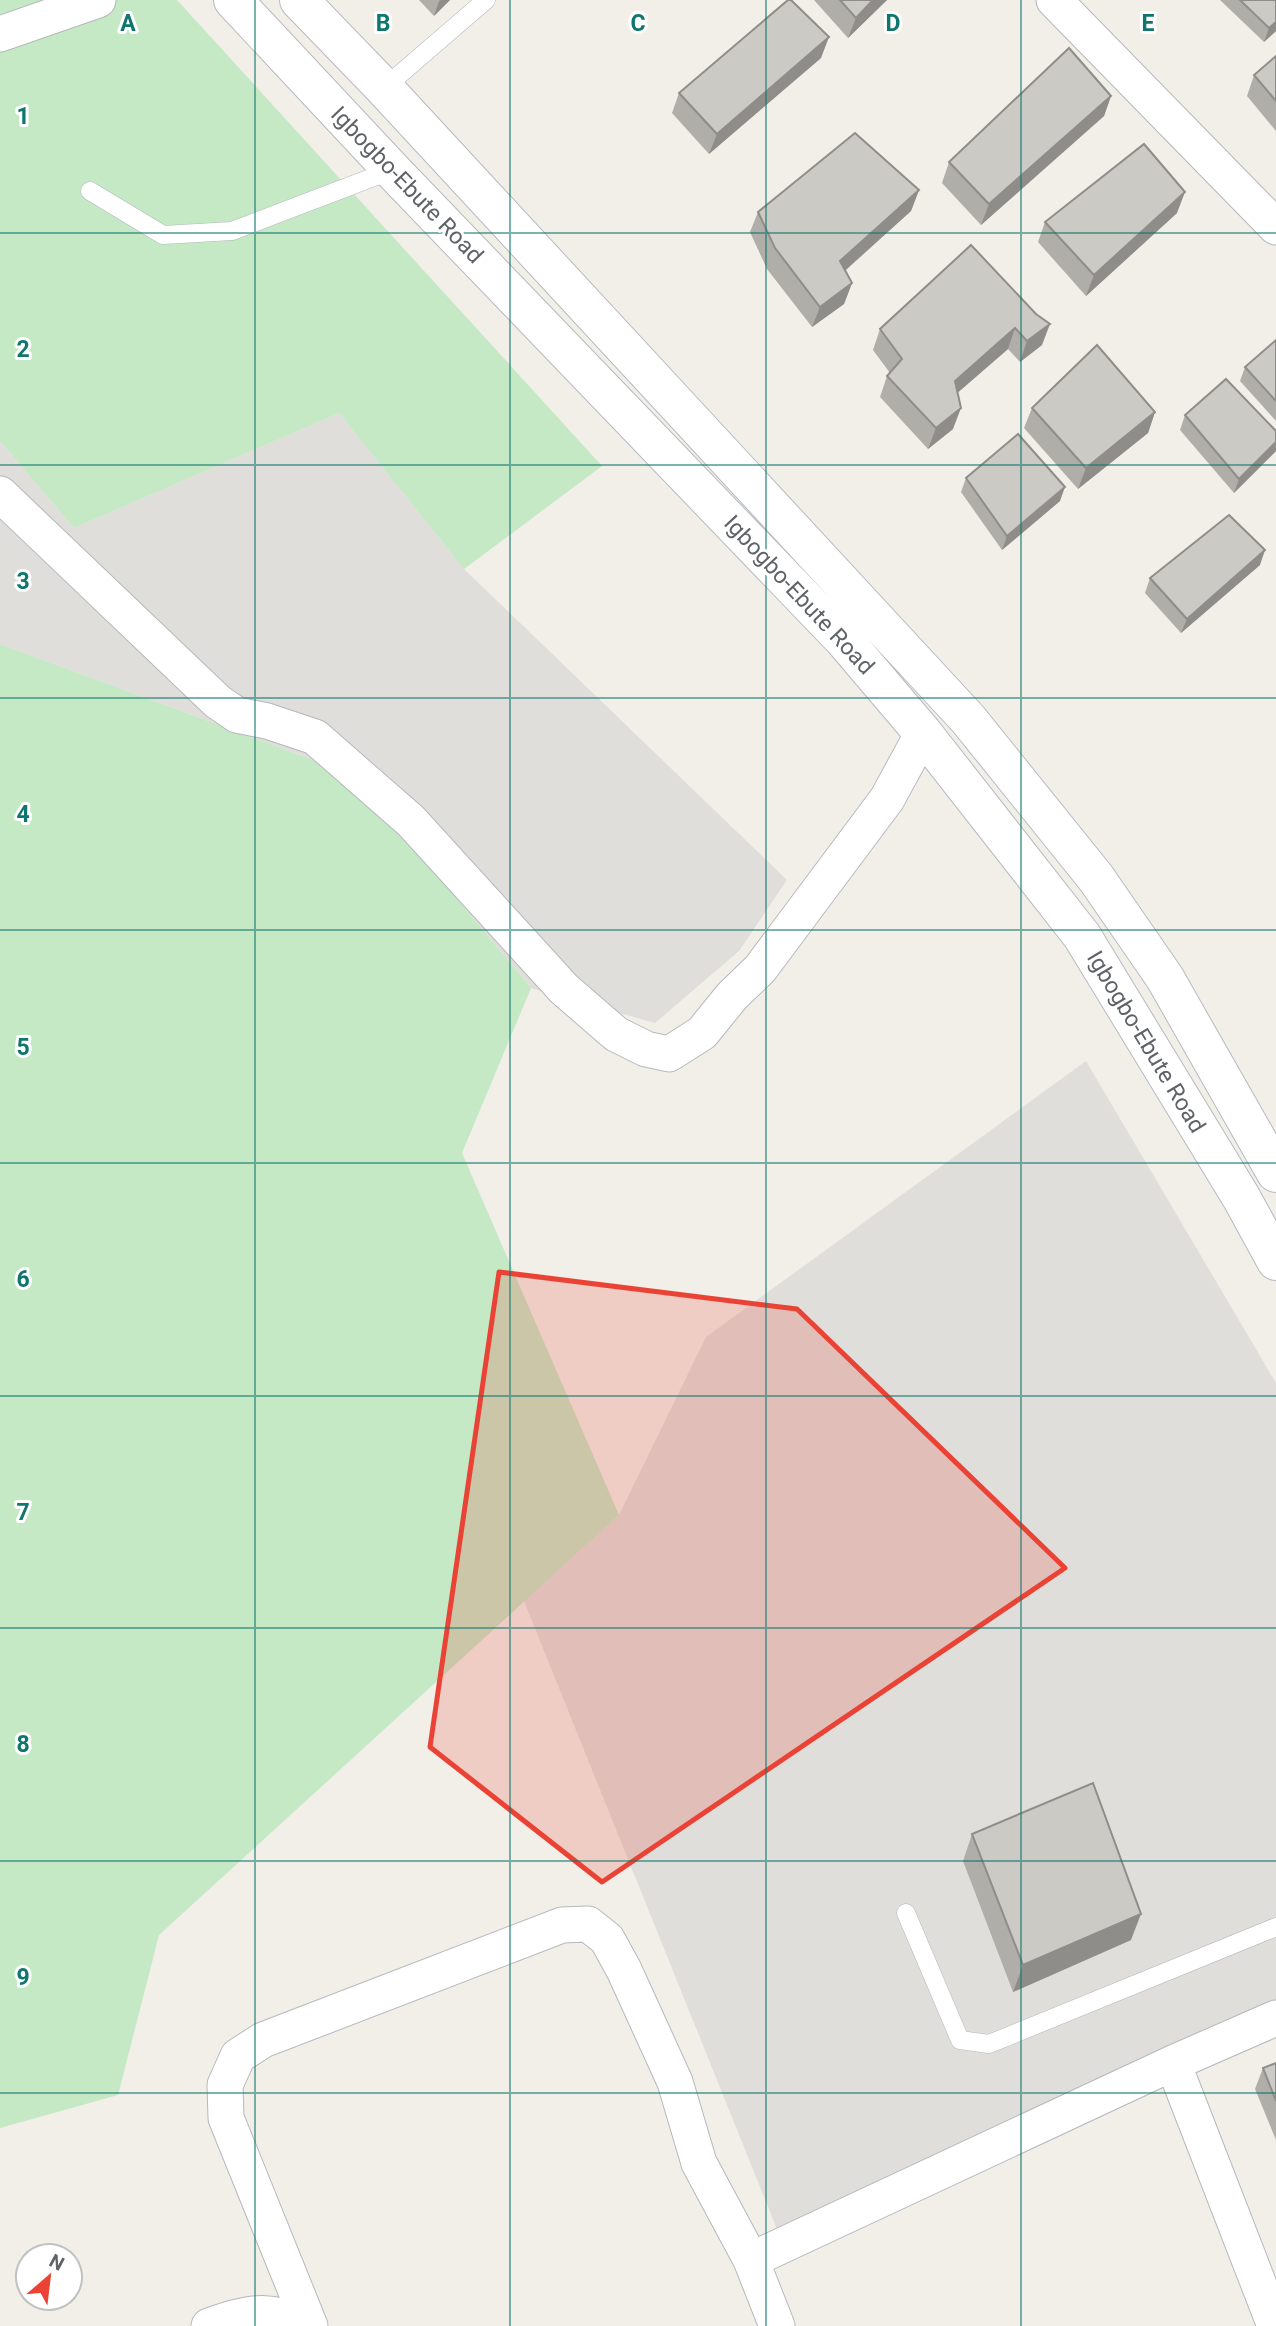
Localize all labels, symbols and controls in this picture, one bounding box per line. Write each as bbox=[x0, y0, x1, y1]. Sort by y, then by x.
text: A bbox=[120, 10, 136, 37]
text: B bbox=[376, 10, 390, 37]
text: C bbox=[630, 10, 646, 37]
text: D bbox=[886, 10, 900, 37]
text: E bbox=[1142, 10, 1155, 37]
street label: Igbogbo-Ebute Road bbox=[325, 101, 489, 269]
text: 1 bbox=[16, 103, 30, 130]
text: 2 bbox=[16, 336, 30, 363]
street label: Igbogbo-Ebute Road bbox=[718, 510, 880, 680]
text: 3 bbox=[16, 568, 30, 595]
text: 4 bbox=[16, 801, 30, 828]
street label: Igbogbo-Ebute Road bbox=[1081, 946, 1211, 1138]
text: 5 bbox=[16, 1034, 30, 1061]
text: 6 bbox=[16, 1266, 30, 1293]
text: 7 bbox=[16, 1499, 30, 1526]
text: 8 bbox=[16, 1731, 30, 1758]
text: 9 bbox=[16, 1964, 30, 1991]
north arrow bbox=[14, 2242, 84, 2312]
text: N bbox=[45, 2249, 68, 2276]

